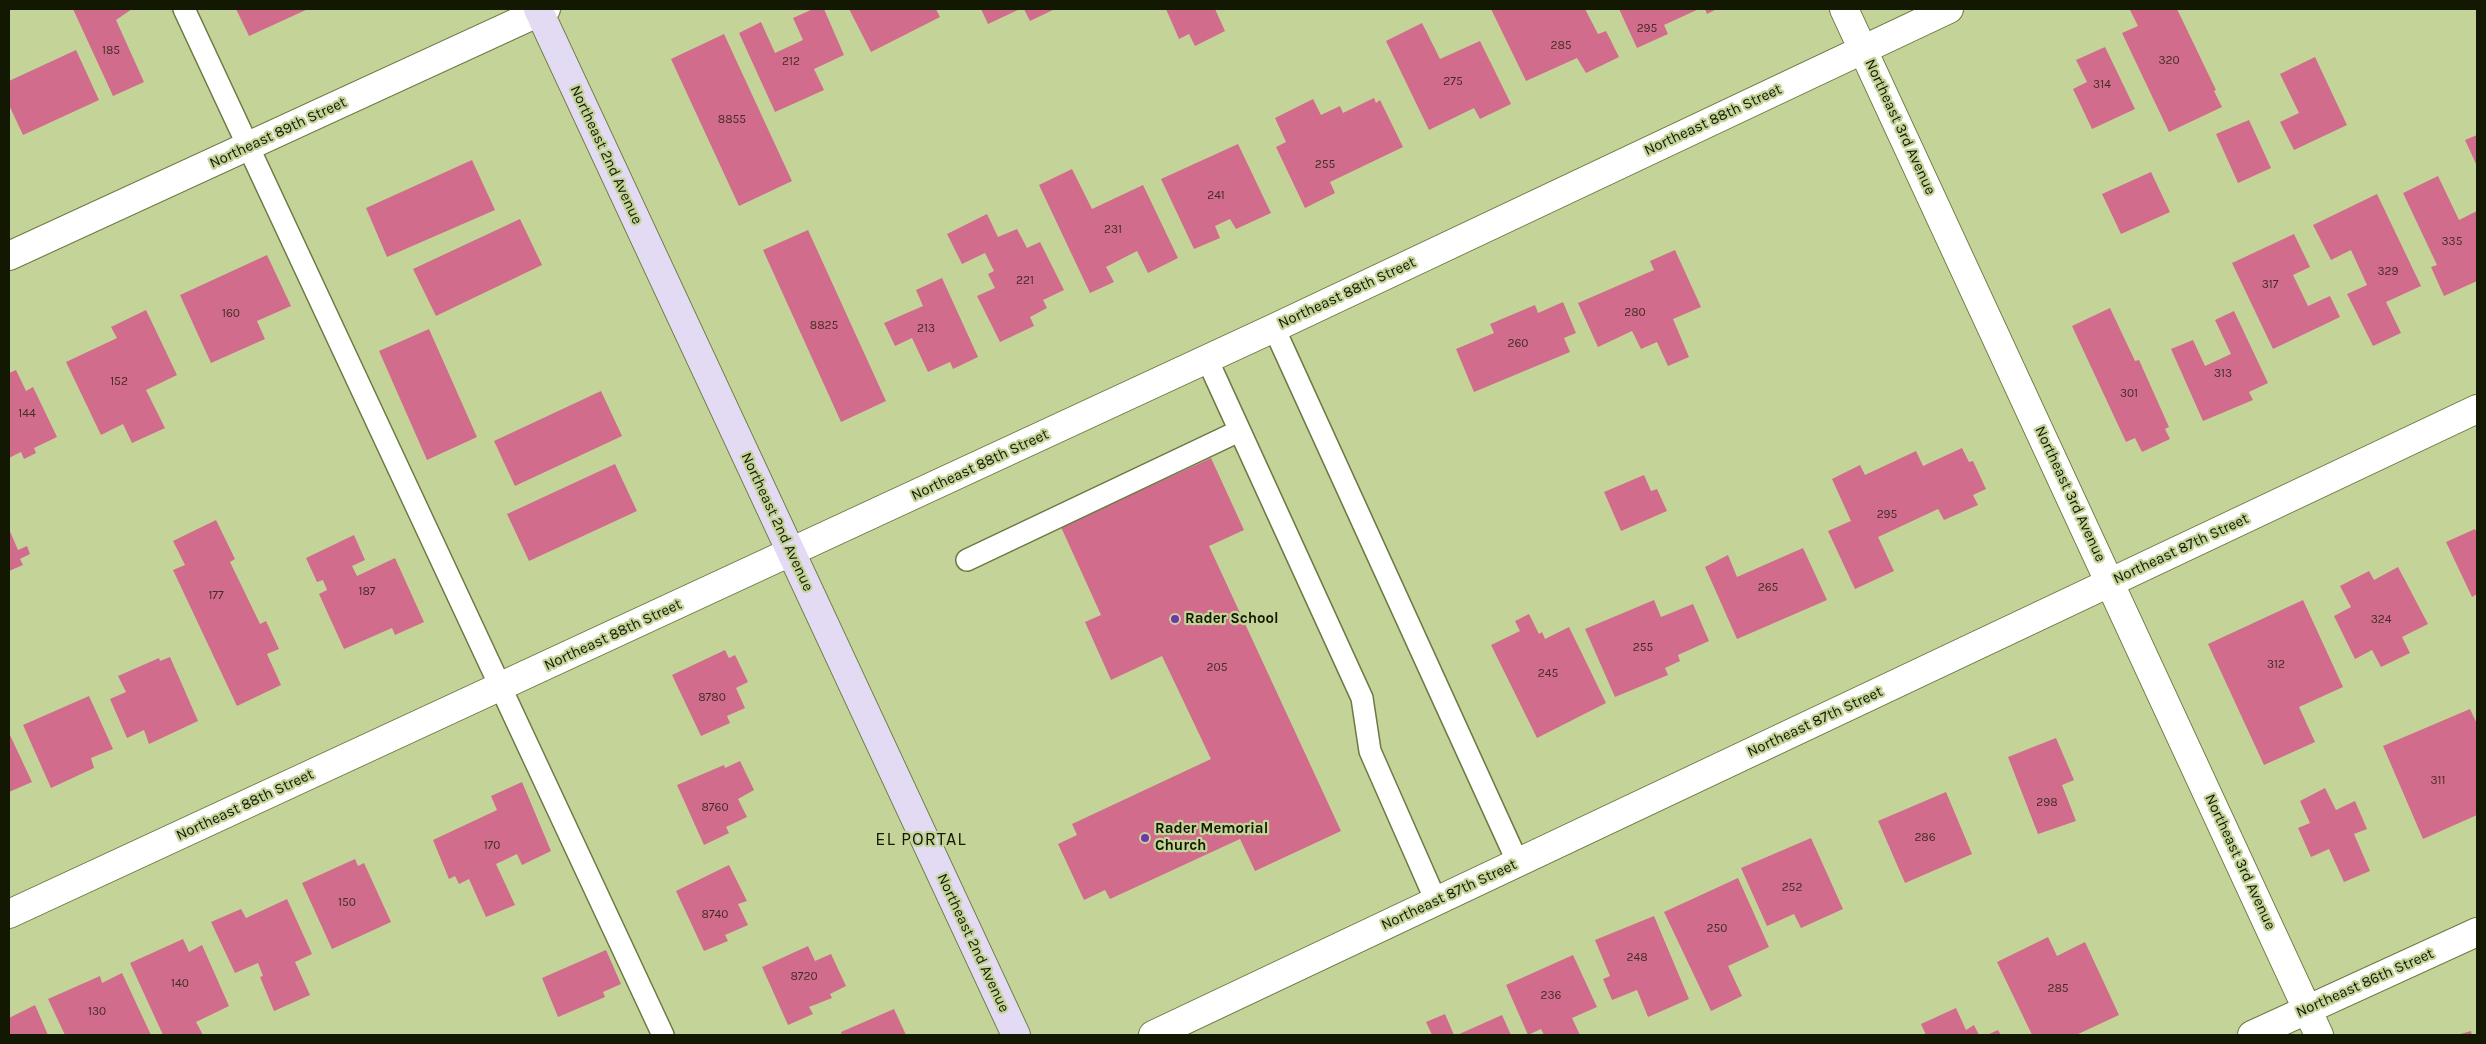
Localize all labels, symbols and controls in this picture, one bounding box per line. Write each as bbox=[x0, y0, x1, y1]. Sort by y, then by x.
house number: 295 bbox=[1637, 22, 1657, 36]
house number: 285 bbox=[1550, 39, 1572, 53]
house number: 185 bbox=[102, 44, 120, 58]
house number: 320 bbox=[2158, 54, 2180, 68]
house number: 212 bbox=[782, 55, 800, 69]
street label: Northeast 3rd Avenue bbox=[1861, 56, 1939, 198]
house number: 275 bbox=[1443, 75, 1463, 89]
house number: 314 bbox=[2093, 78, 2111, 92]
street label: Northeast 88th Street bbox=[1641, 80, 1785, 160]
street label: Northeast 2nd Avenue bbox=[566, 83, 646, 227]
street label: Northeast 89th Street bbox=[207, 93, 349, 173]
house number: 8855 bbox=[718, 113, 746, 127]
house number: 255 bbox=[1315, 158, 1335, 172]
house number: 241 bbox=[1207, 189, 1225, 203]
house number: 231 bbox=[1104, 223, 1122, 237]
house number: 335 bbox=[2442, 235, 2462, 249]
street label: Northeast 88th Street bbox=[1275, 253, 1419, 333]
house number: 329 bbox=[2378, 265, 2398, 279]
house number: 221 bbox=[1016, 274, 1034, 288]
house number: 317 bbox=[2262, 278, 2278, 292]
house number: 280 bbox=[1624, 306, 1646, 320]
house number: 160 bbox=[222, 307, 240, 321]
house number: 8825 bbox=[810, 319, 838, 333]
house number: 213 bbox=[917, 322, 935, 336]
house number: 260 bbox=[1508, 337, 1528, 351]
house number: 313 bbox=[2214, 367, 2232, 381]
house number: 152 bbox=[110, 375, 128, 389]
house number: 301 bbox=[2120, 387, 2138, 401]
house number: 144 bbox=[18, 407, 36, 421]
street label: Northeast 3rd Avenue bbox=[2031, 423, 2109, 565]
street label: Northeast 88th Street bbox=[908, 425, 1052, 505]
street label: Northeast 2nd Avenue bbox=[737, 450, 817, 594]
house number: 295 bbox=[1877, 508, 1897, 522]
street label: Northeast 87th Street bbox=[2110, 510, 2252, 588]
house number: 265 bbox=[1758, 581, 1778, 595]
house number: 187 bbox=[359, 585, 375, 599]
house number: 177 bbox=[208, 589, 224, 603]
street label: Northeast 88th Street bbox=[541, 595, 685, 675]
place label: Rader School bbox=[1185, 610, 1279, 628]
marker: Rader School bbox=[1169, 613, 1181, 625]
house number: 324 bbox=[2371, 613, 2391, 627]
house number: 255 bbox=[1633, 641, 1653, 655]
house number: 312 bbox=[2267, 658, 2285, 672]
house number: 205 bbox=[1207, 661, 1227, 675]
house number: 245 bbox=[1538, 667, 1558, 681]
street label: Northeast 87th Street bbox=[1744, 683, 1886, 761]
house number: 8780 bbox=[698, 691, 726, 705]
street label: Northeast 88th Street bbox=[173, 765, 317, 845]
house number: 311 bbox=[2430, 774, 2446, 788]
street label: Northeast 3rd Avenue bbox=[2201, 791, 2279, 933]
house number: 298 bbox=[2036, 796, 2058, 810]
house number: 8760 bbox=[702, 801, 728, 815]
place label: Rader Memorial Church bbox=[1155, 820, 1268, 855]
district label: EL PORTAL bbox=[874, 829, 968, 851]
house number: 286 bbox=[1914, 831, 1936, 845]
marker: Rader Memorial Church bbox=[1139, 832, 1151, 844]
house number: 170 bbox=[484, 839, 500, 853]
street label: Northeast 87th Street bbox=[1378, 856, 1520, 934]
street label: Northeast 2nd Avenue bbox=[933, 871, 1013, 1015]
house number: 252 bbox=[1782, 881, 1802, 895]
house number: 150 bbox=[338, 896, 356, 910]
house number: 8740 bbox=[702, 908, 728, 922]
house number: 250 bbox=[1707, 922, 1727, 936]
street label: Northeast 86th Street bbox=[2293, 945, 2437, 1021]
house number: 248 bbox=[1626, 951, 1648, 965]
house number: 8720 bbox=[790, 970, 818, 984]
house number: 140 bbox=[171, 977, 189, 991]
house number: 285 bbox=[2047, 982, 2069, 996]
house number: 236 bbox=[1541, 989, 1561, 1003]
house number: 130 bbox=[88, 1005, 106, 1019]

